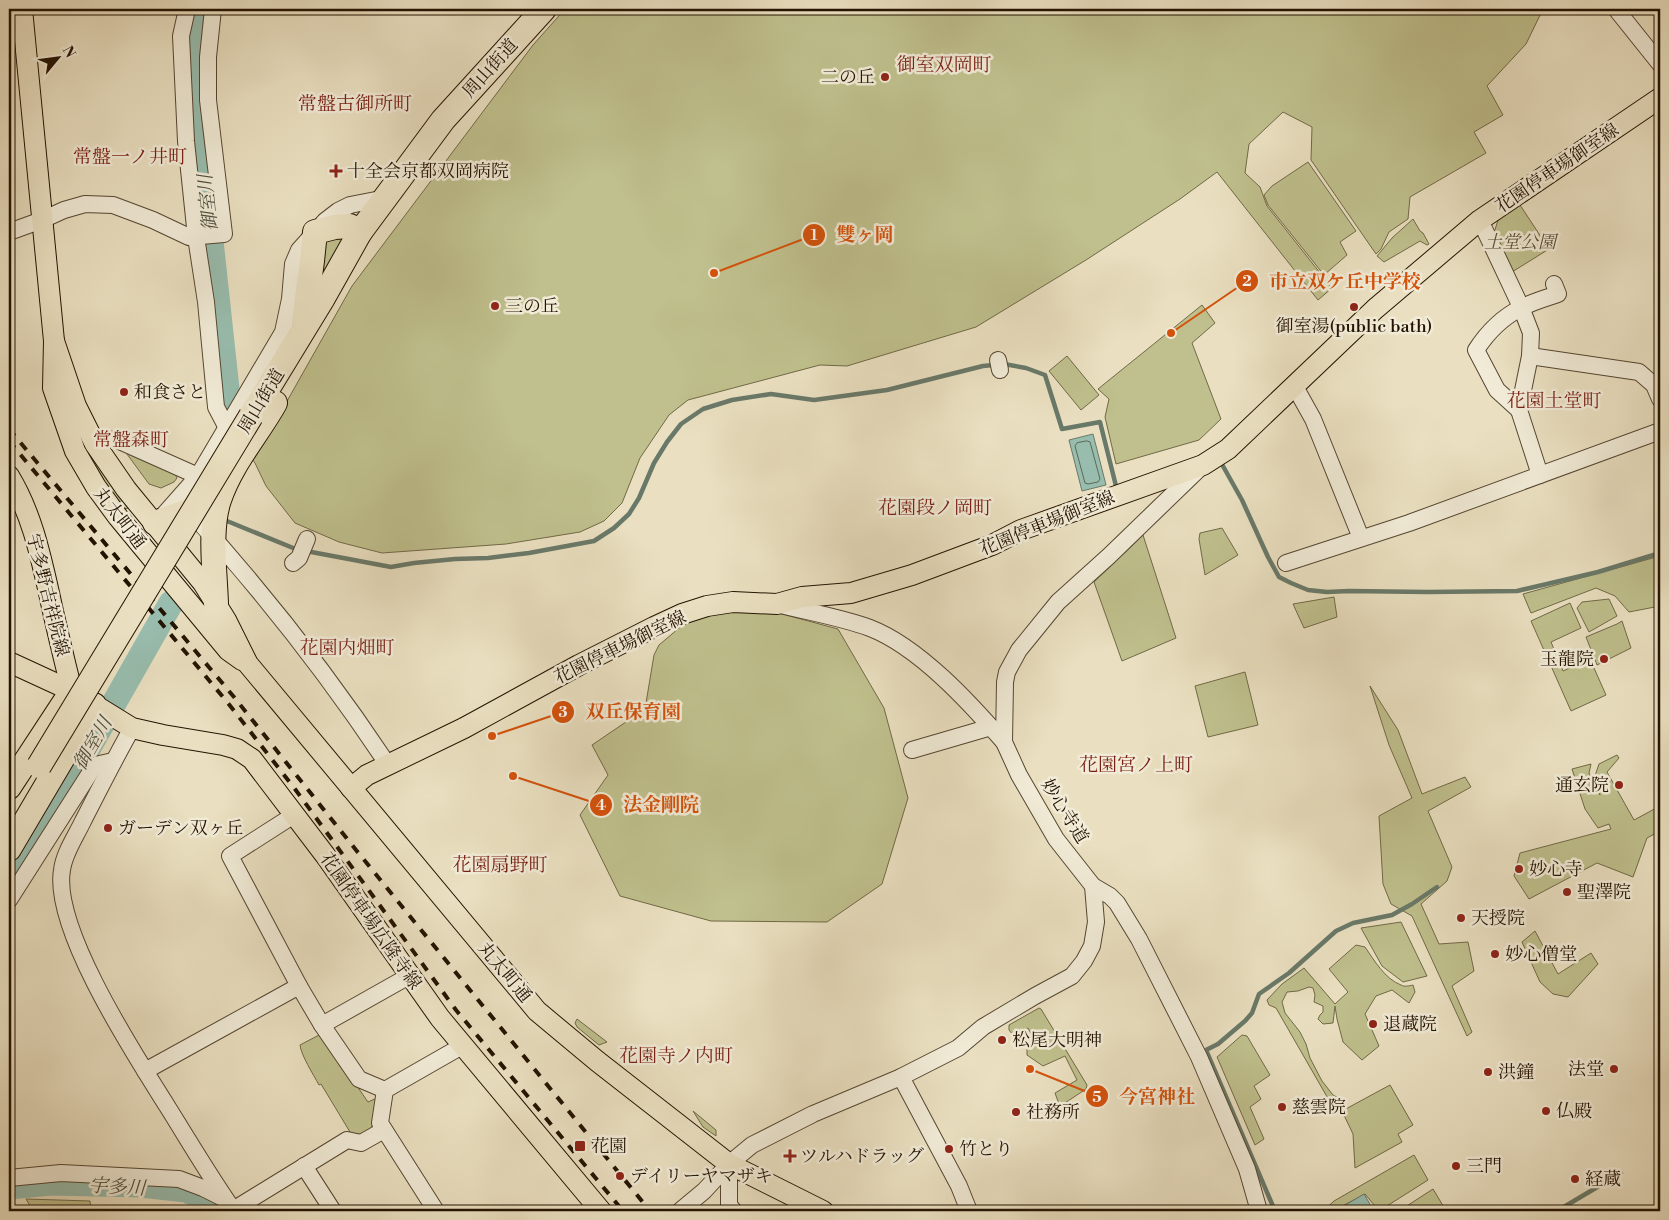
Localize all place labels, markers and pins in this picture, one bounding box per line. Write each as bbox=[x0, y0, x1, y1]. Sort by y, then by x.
place label: 二の丘 bbox=[821, 66, 875, 89]
marker: 二の丘 bbox=[879, 71, 891, 83]
place label: 十全会京都双岡病院 bbox=[347, 160, 509, 183]
marker: 十全会京都双岡病院 bbox=[329, 164, 343, 178]
callout: 雙ヶ岡 bbox=[801, 218, 903, 252]
callout: 市立双ケ丘中学校 bbox=[1234, 264, 1431, 298]
place label: 三の丘 bbox=[505, 295, 559, 318]
marker: 三の丘 bbox=[489, 300, 501, 312]
marker: 御室湯(public bath) bbox=[1348, 301, 1360, 313]
place label: 御室湯(public bath) bbox=[1276, 315, 1432, 338]
place label: 和食さと bbox=[134, 381, 206, 404]
marker: 和食さと bbox=[118, 386, 130, 398]
place label: 玉龍院 bbox=[1540, 648, 1594, 671]
marker: 玉龍院 bbox=[1598, 653, 1610, 665]
callout: 双丘保育園 bbox=[550, 695, 690, 729]
place label: 通玄院 bbox=[1555, 774, 1609, 797]
marker: 通玄院 bbox=[1613, 779, 1625, 791]
callout: 法金剛院 bbox=[588, 788, 709, 822]
place label: ガーデン双ヶ丘 bbox=[118, 817, 244, 840]
marker: ガーデン双ヶ丘 bbox=[102, 822, 114, 834]
place label: 妙心寺 bbox=[1529, 858, 1583, 881]
marker: 妙心寺 bbox=[1513, 863, 1525, 875]
place label: 聖澤院 bbox=[1577, 881, 1631, 904]
marker: 聖澤院 bbox=[1561, 886, 1573, 898]
place label: 天授院 bbox=[1471, 907, 1525, 930]
marker: 天授院 bbox=[1455, 912, 1467, 924]
place label: 妙心僧堂 bbox=[1505, 943, 1577, 966]
marker: 妙心僧堂 bbox=[1489, 948, 1501, 960]
place label: 退蔵院 bbox=[1383, 1013, 1437, 1036]
marker: 退蔵院 bbox=[1367, 1018, 1379, 1030]
place label: 松尾大明神 bbox=[1012, 1029, 1102, 1052]
marker: 松尾大明神 bbox=[996, 1034, 1008, 1046]
place label: 法堂 bbox=[1568, 1058, 1604, 1081]
place label: 洪鐘 bbox=[1498, 1061, 1534, 1084]
marker: 法堂 bbox=[1608, 1063, 1620, 1075]
marker: 洪鐘 bbox=[1482, 1066, 1494, 1078]
callout: 今宮神社 bbox=[1084, 1079, 1205, 1113]
place label: 慈雲院 bbox=[1292, 1096, 1346, 1119]
place label: 仏殿 bbox=[1556, 1100, 1592, 1123]
place label: 社務所 bbox=[1026, 1101, 1080, 1124]
marker: 慈雲院 bbox=[1276, 1101, 1288, 1113]
marker: 仏殿 bbox=[1540, 1105, 1552, 1117]
marker: 社務所 bbox=[1010, 1106, 1022, 1118]
place label: 花園 bbox=[591, 1135, 627, 1158]
place label: 竹とり bbox=[959, 1138, 1013, 1161]
marker: 花園 bbox=[573, 1139, 587, 1153]
marker: 竹とり bbox=[943, 1143, 955, 1155]
place label: ツルハドラッグ bbox=[800, 1145, 924, 1168]
marker: ツルハドラッグ bbox=[784, 1150, 796, 1162]
place label: 三門 bbox=[1466, 1155, 1502, 1178]
marker: 三門 bbox=[1450, 1160, 1462, 1172]
place label: デイリーヤマザキ bbox=[630, 1165, 773, 1188]
place label: 経蔵 bbox=[1585, 1168, 1621, 1191]
marker: デイリーヤマザキ bbox=[614, 1170, 626, 1182]
marker: 経蔵 bbox=[1569, 1173, 1581, 1185]

